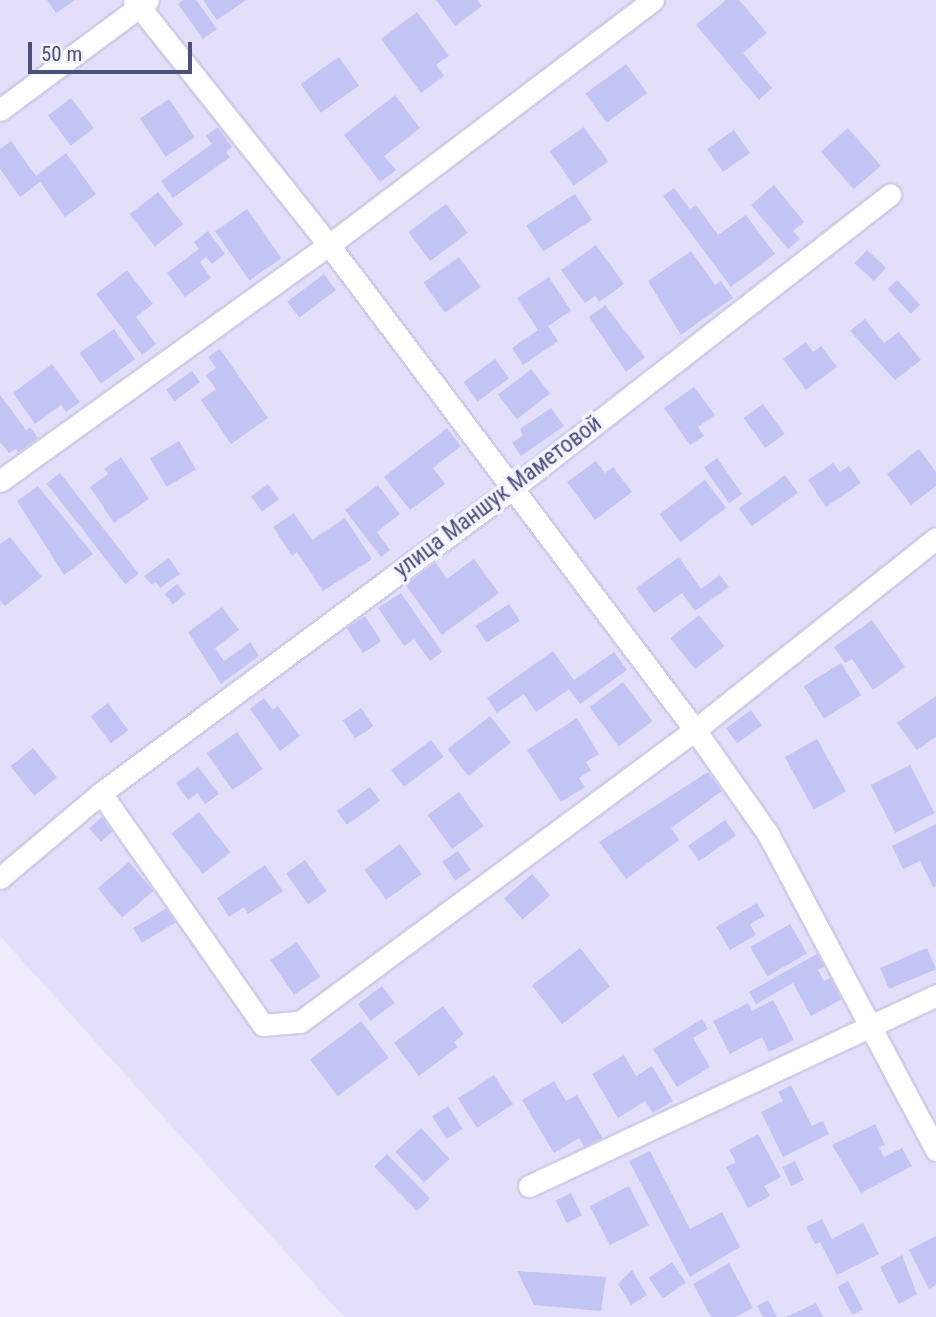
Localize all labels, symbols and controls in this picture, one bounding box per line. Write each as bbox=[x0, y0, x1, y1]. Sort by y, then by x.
scale bar bbox=[32, 28, 196, 72]
text: 50 m bbox=[41, 42, 82, 66]
street label: улица Маншук Маметовой bbox=[389, 410, 607, 584]

